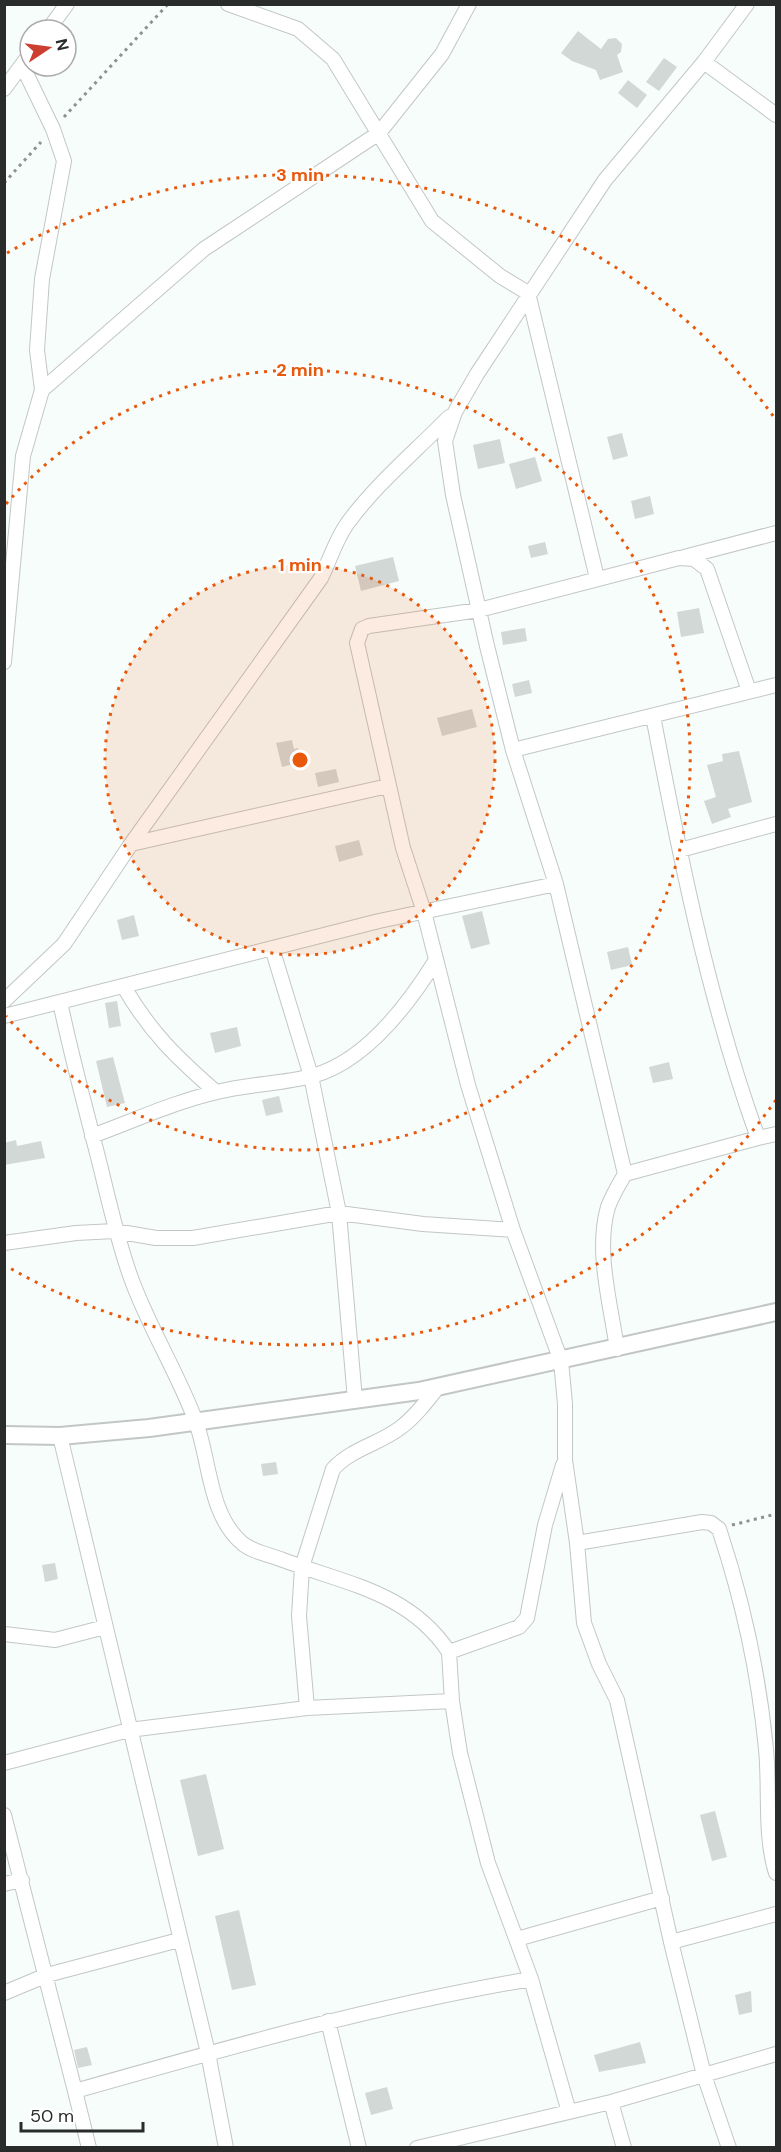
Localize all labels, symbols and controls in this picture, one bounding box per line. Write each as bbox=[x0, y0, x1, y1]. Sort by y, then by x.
north arrow bbox=[18, 18, 78, 78]
text: N bbox=[51, 37, 74, 53]
text: 3 min bbox=[276, 163, 324, 187]
text: 2 min bbox=[276, 358, 324, 382]
text: 1 min bbox=[278, 553, 322, 577]
centre of rings bbox=[290, 750, 310, 770]
scale bar bbox=[21, 2095, 142, 2133]
text: 50 m bbox=[30, 2104, 74, 2128]

